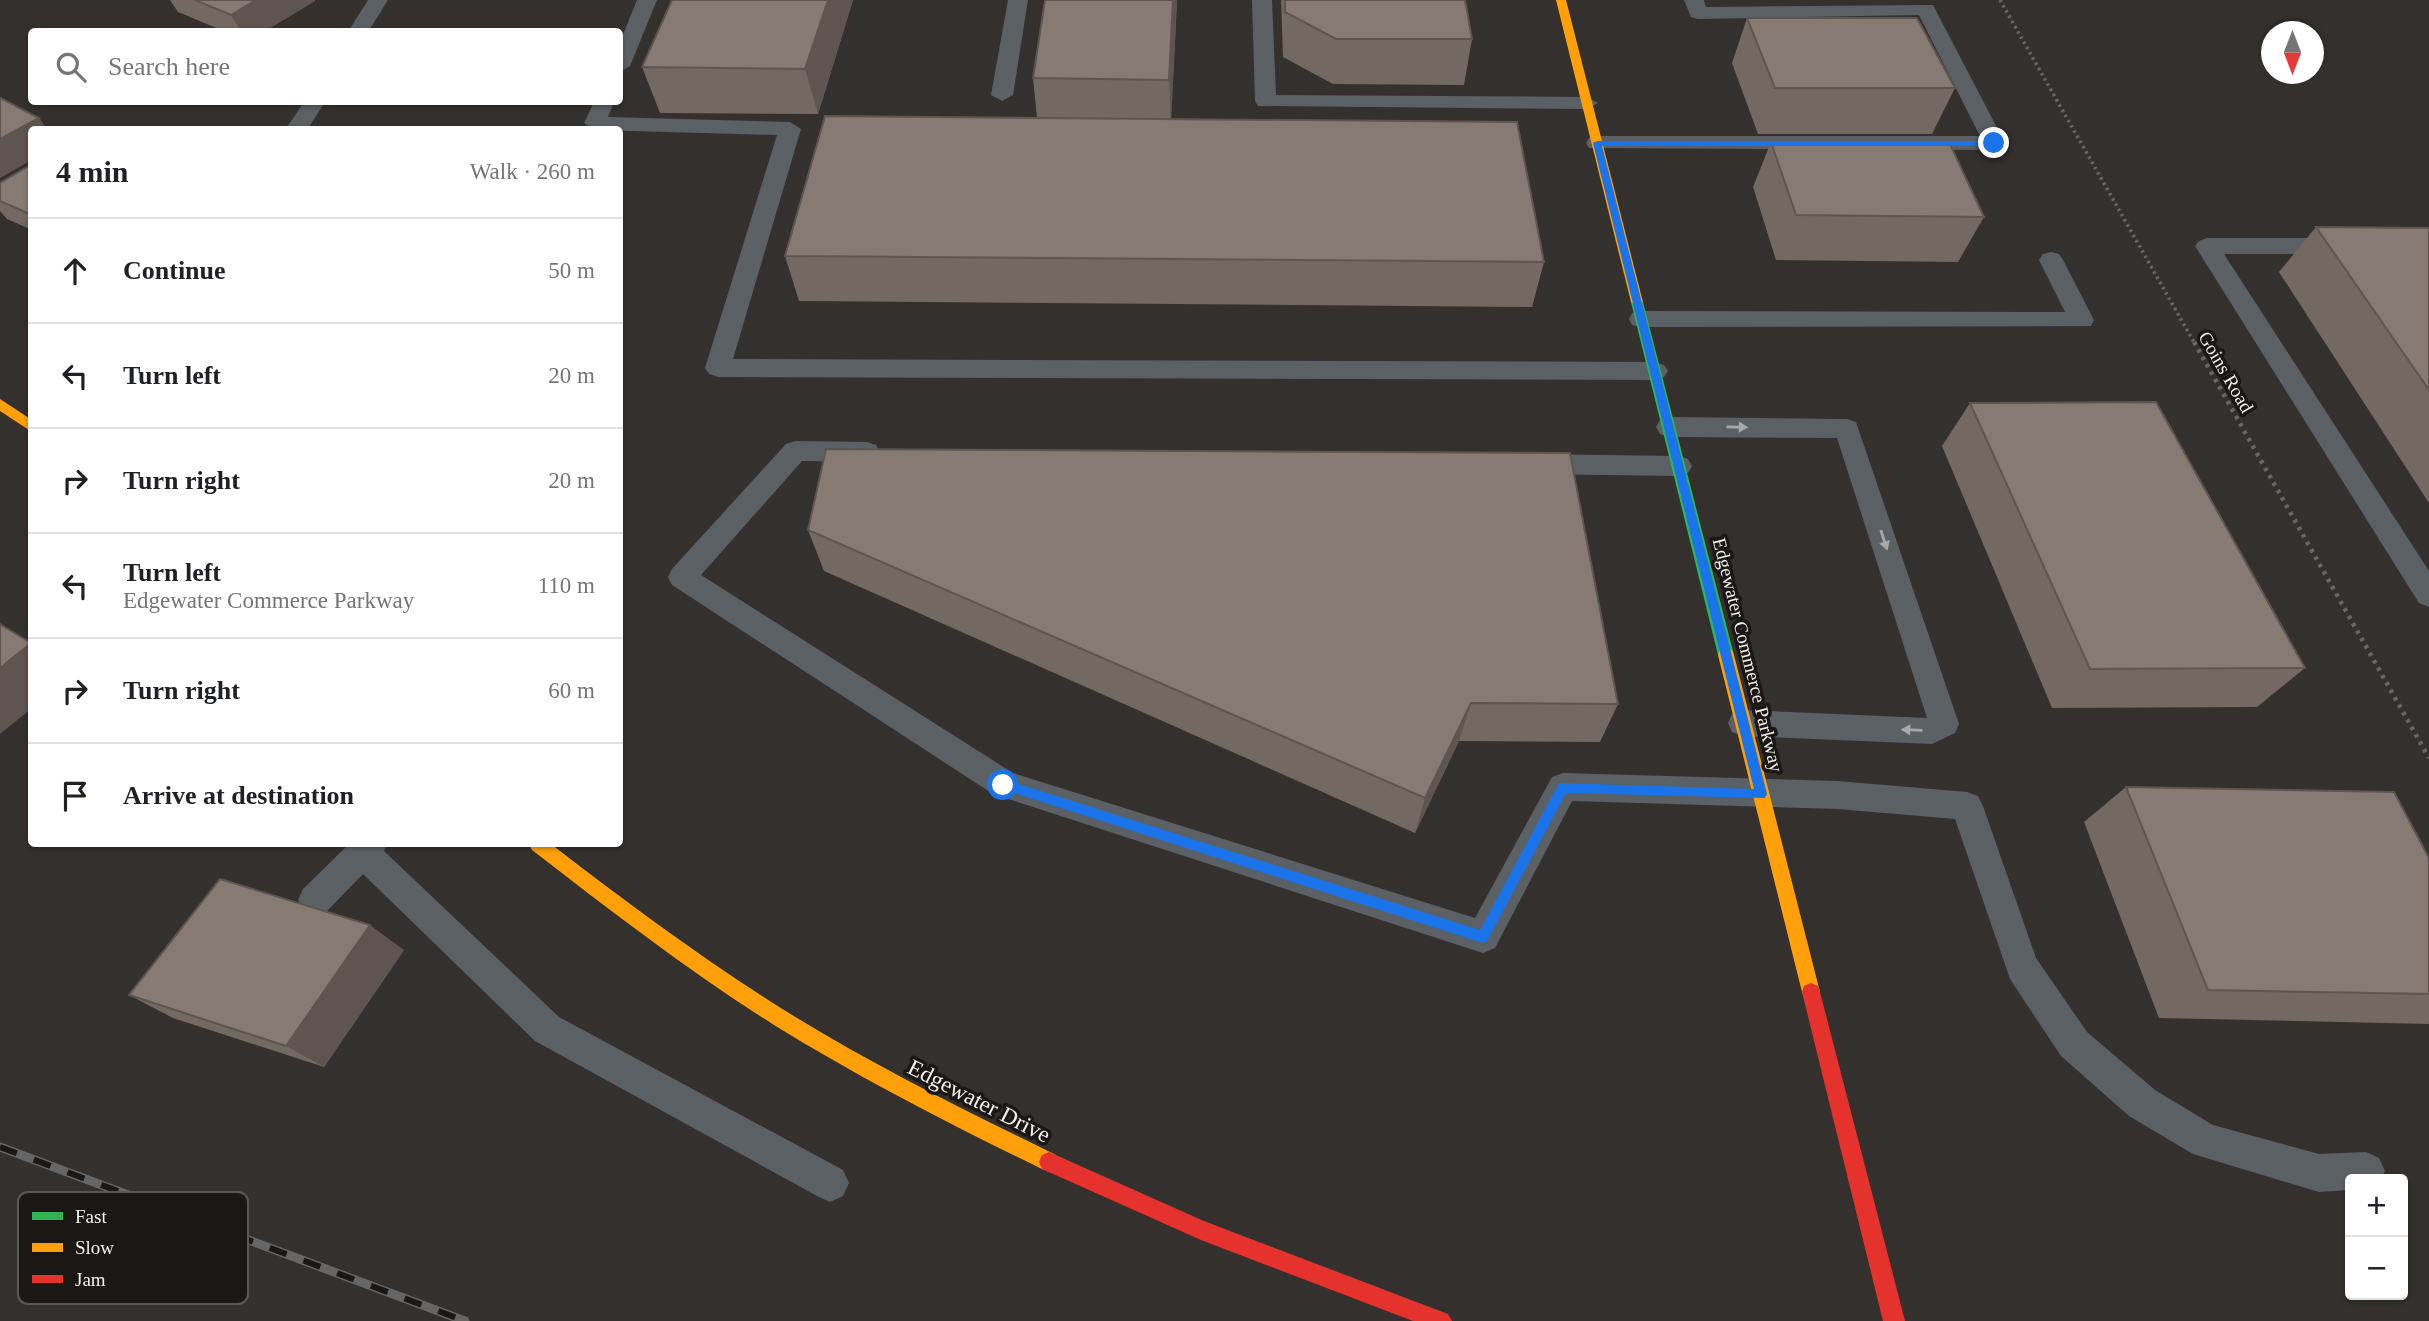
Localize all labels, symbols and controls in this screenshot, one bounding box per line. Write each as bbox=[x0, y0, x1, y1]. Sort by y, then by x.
north arrow bbox=[2261, 21, 2324, 84]
search box bbox=[28, 28, 623, 105]
icon: search bbox=[52, 48, 90, 86]
text: Search here bbox=[108, 52, 230, 81]
route end bbox=[1978, 127, 2009, 158]
text: 4 min bbox=[56, 155, 129, 188]
text: Walk · 260 m bbox=[470, 159, 595, 184]
icon: ahead bbox=[56, 252, 94, 290]
text: Continue bbox=[123, 256, 226, 285]
text: 50 m bbox=[548, 258, 595, 283]
street label: Goins Road bbox=[2194, 328, 2258, 417]
icon: left bbox=[56, 357, 94, 395]
text: Turn left bbox=[123, 361, 221, 390]
text: 20 m bbox=[548, 363, 595, 388]
one-way arrow bbox=[1726, 421, 1748, 433]
icon: right bbox=[56, 462, 94, 500]
text: Turn right bbox=[123, 466, 240, 495]
text: 20 m bbox=[548, 468, 595, 493]
one-way arrow bbox=[1879, 530, 1890, 551]
street label: Edgewater Commerce Parkway bbox=[1709, 536, 1787, 775]
text: Turn left bbox=[123, 558, 221, 587]
icon: left bbox=[56, 567, 94, 605]
text: 110 m bbox=[538, 573, 595, 598]
text: Edgewater Commerce Parkway bbox=[123, 588, 414, 613]
icon: right bbox=[56, 672, 94, 710]
text: Turn right bbox=[123, 676, 240, 705]
text: 60 m bbox=[548, 678, 595, 703]
one-way arrow bbox=[1901, 724, 1923, 735]
route start bbox=[987, 769, 1018, 800]
icon: arrive bbox=[56, 777, 94, 815]
text: Arrive at destination bbox=[123, 781, 354, 810]
street label: Edgewater Drive bbox=[904, 1054, 1054, 1148]
map controls bbox=[2345, 1174, 2408, 1300]
button: + bbox=[2345, 1174, 2408, 1237]
legend bbox=[18, 1192, 248, 1304]
text: Fast bbox=[75, 1206, 107, 1227]
text: Slow bbox=[75, 1237, 114, 1258]
button: − bbox=[2345, 1237, 2408, 1300]
text: Jam bbox=[75, 1269, 106, 1290]

